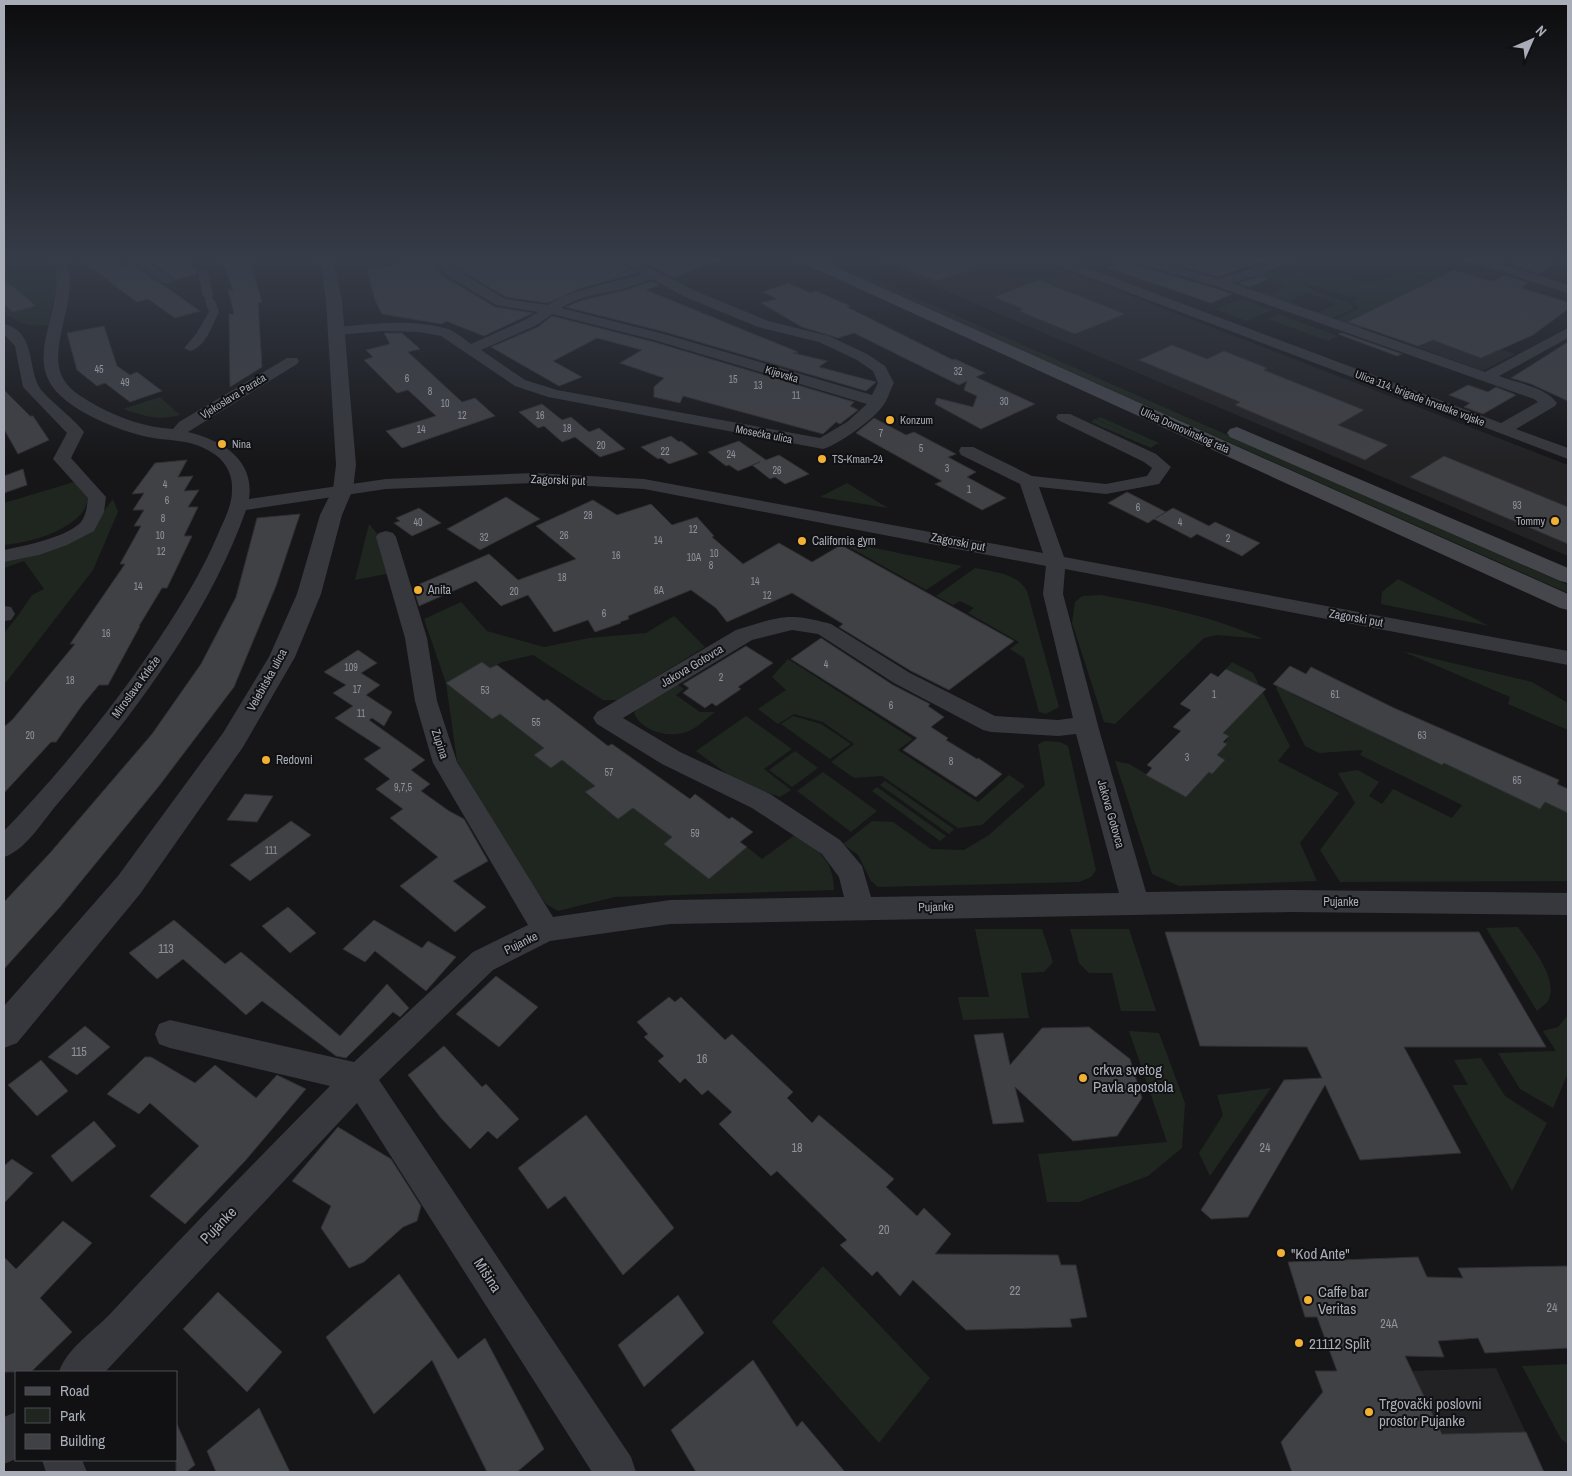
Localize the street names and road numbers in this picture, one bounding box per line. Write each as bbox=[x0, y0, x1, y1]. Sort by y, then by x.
street label: Kijevska bbox=[764, 362, 800, 386]
street label: Ulica 114. brigade hrvatske vojske bbox=[1353, 367, 1487, 429]
street label: Vjekoslava Paraća bbox=[198, 370, 268, 422]
street label: Ulica Domovinskog rata bbox=[1138, 404, 1232, 456]
street label: Mosećka ulica bbox=[734, 422, 794, 446]
street label: Zagorski put bbox=[530, 471, 586, 489]
street label: Zagorski put bbox=[930, 529, 987, 555]
street label: Zagorski put bbox=[1328, 605, 1385, 631]
street label: Jakova Gotovca bbox=[658, 641, 727, 691]
street label: Velebitska ulica bbox=[243, 646, 291, 714]
street label: Miroslava Krleže bbox=[108, 653, 164, 721]
street label: Zupina bbox=[428, 727, 453, 762]
street label: Jakova Gotovca bbox=[1094, 778, 1129, 851]
street label: Pujanke bbox=[1323, 894, 1359, 910]
street label: Pujanke bbox=[918, 899, 954, 915]
street label: Pujanke bbox=[502, 928, 540, 958]
street label: Pujanke bbox=[195, 1202, 241, 1248]
street label: Mišina bbox=[469, 1254, 507, 1296]

